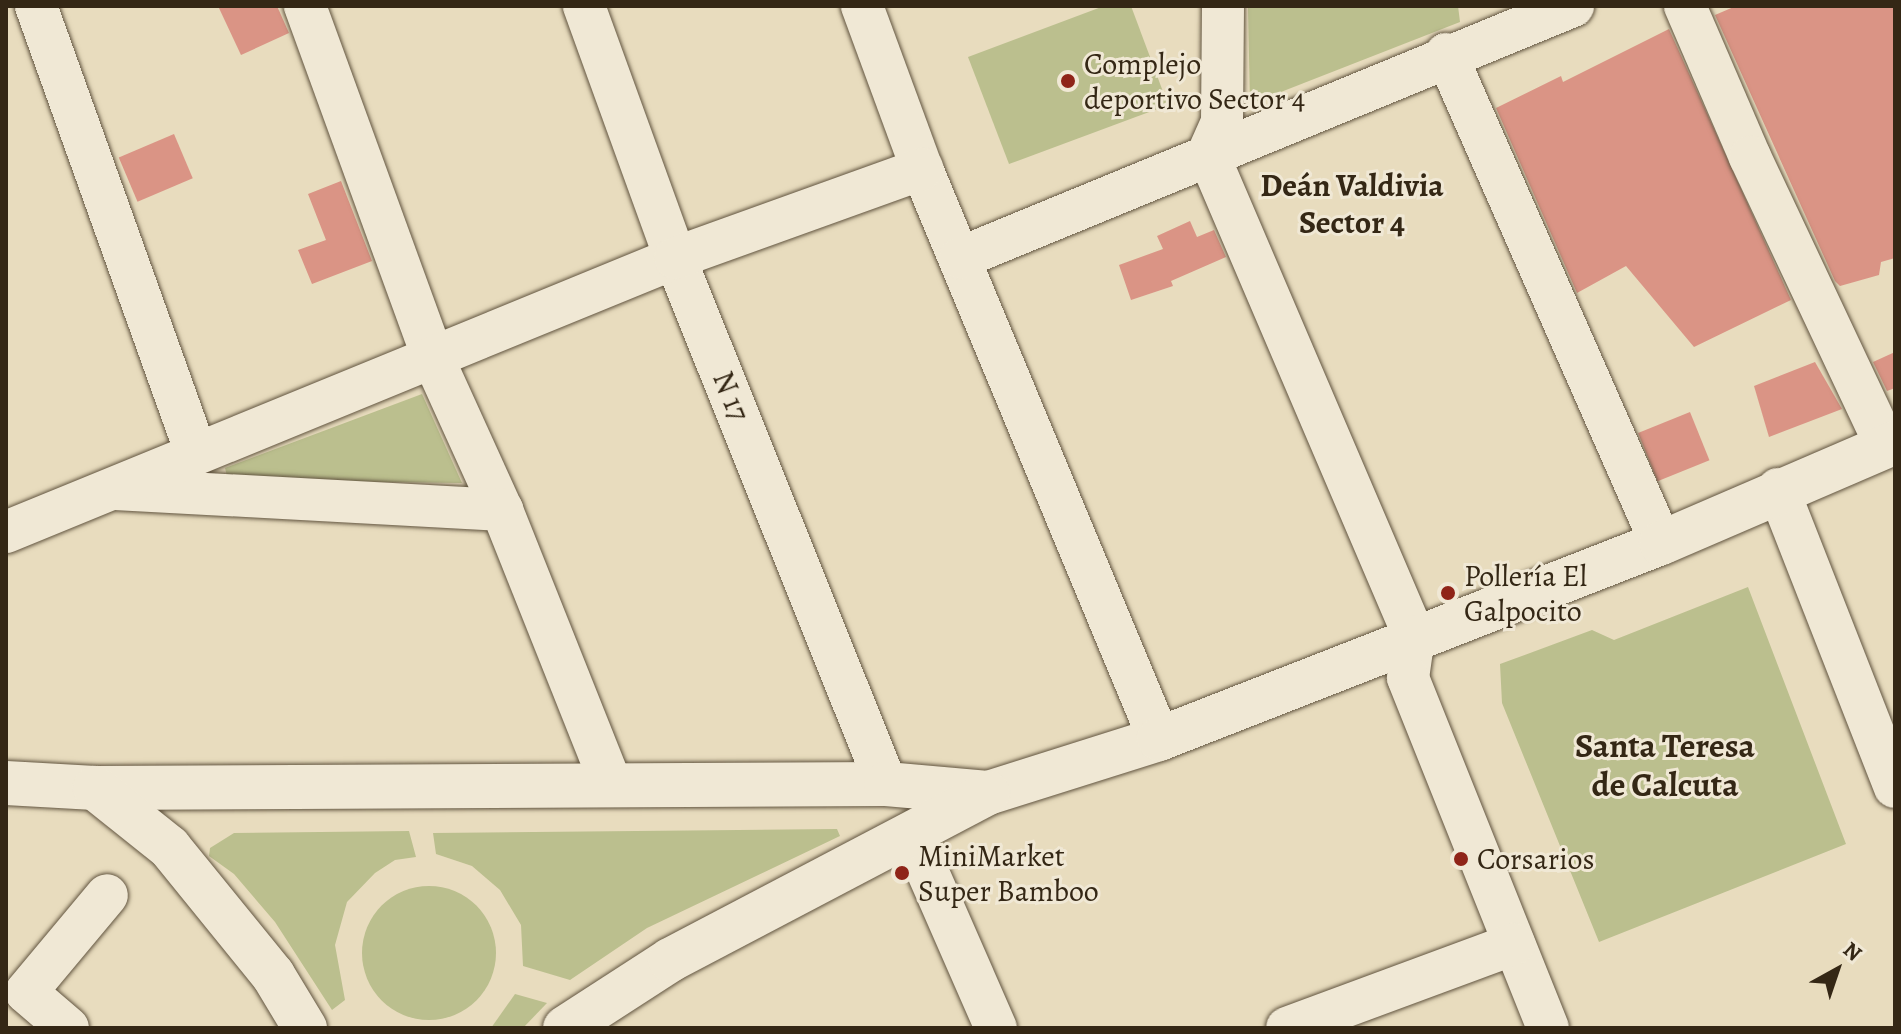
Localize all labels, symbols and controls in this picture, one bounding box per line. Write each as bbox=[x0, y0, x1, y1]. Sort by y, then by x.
place label: Complejo deportivo Sector 4 bbox=[1084, 46, 1305, 116]
marker: Complejo deportivo Sector 4 bbox=[1059, 72, 1077, 90]
district label: Deán Valdivia Sector 4 bbox=[1260, 167, 1444, 242]
street label: N 17 bbox=[705, 366, 757, 426]
place label: Pollería El Galpocito bbox=[1464, 558, 1587, 628]
marker: Pollería El Galpocito bbox=[1439, 584, 1457, 602]
district label: Santa Teresa de Calcuta bbox=[1575, 725, 1755, 804]
place label: MiniMarket Super Bamboo bbox=[918, 838, 1099, 908]
place label: Corsarios bbox=[1477, 841, 1595, 877]
marker: Corsarios bbox=[1452, 850, 1470, 868]
marker: MiniMarket Super Bamboo bbox=[893, 864, 911, 882]
north arrow bbox=[1797, 930, 1877, 1010]
text: N bbox=[1837, 935, 1868, 968]

